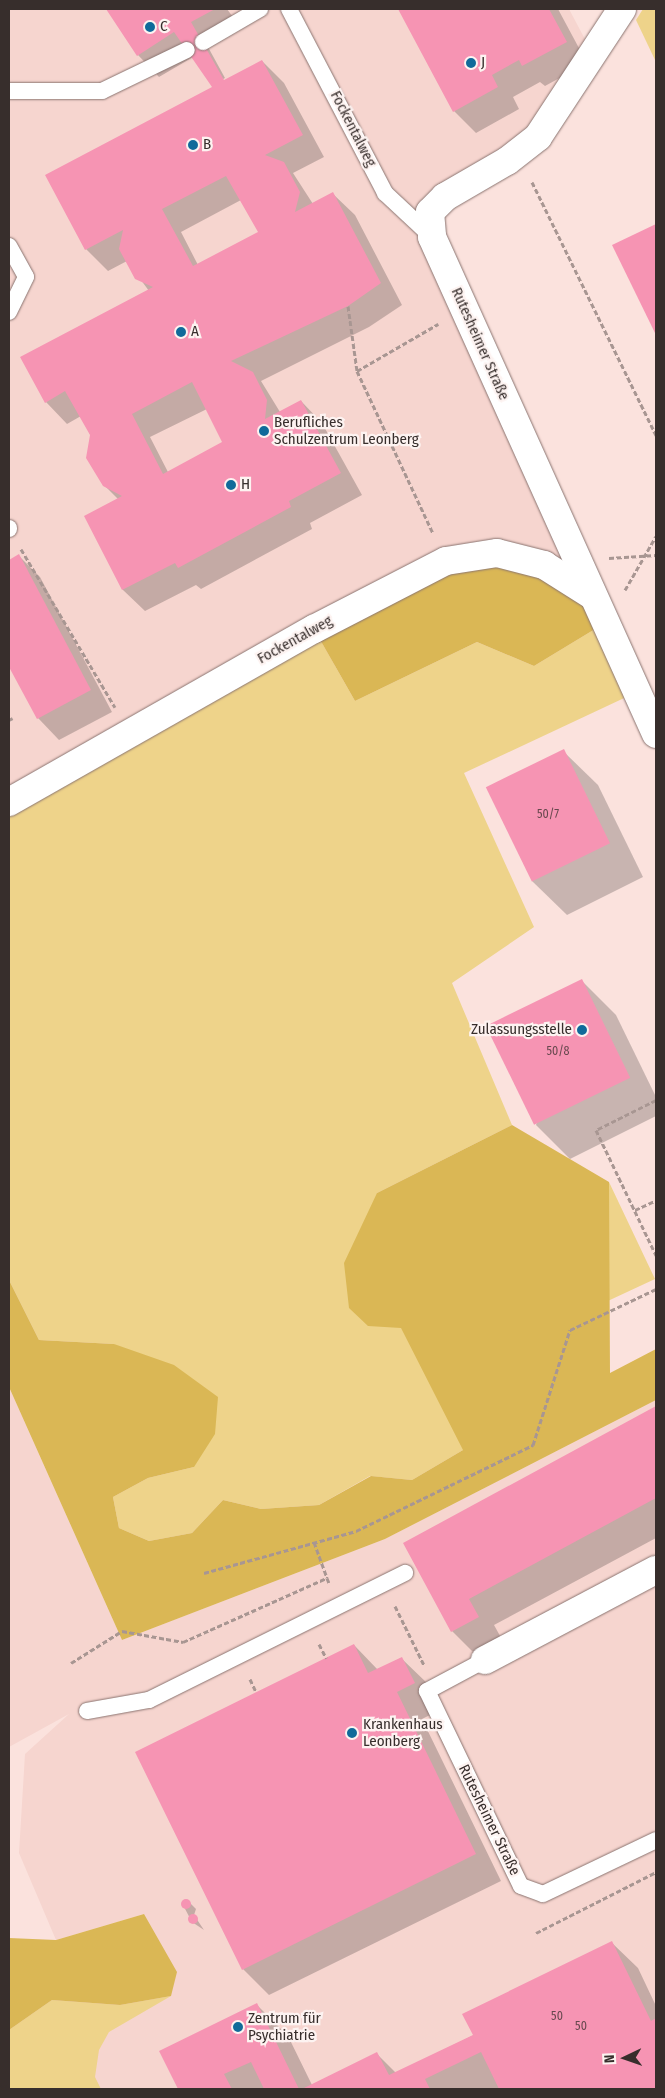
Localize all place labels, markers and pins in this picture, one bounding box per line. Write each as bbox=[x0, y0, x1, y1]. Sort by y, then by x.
place label: C bbox=[160, 18, 168, 36]
marker: C bbox=[144, 21, 156, 33]
place label: J bbox=[481, 54, 485, 72]
marker: J bbox=[465, 57, 477, 69]
place label: B bbox=[203, 136, 211, 154]
marker: B bbox=[187, 139, 199, 151]
place label: A bbox=[191, 323, 199, 341]
marker: A bbox=[175, 326, 187, 338]
place label: Berufliches Schulzentrum Leonberg bbox=[274, 413, 419, 448]
marker: Berufliches Schulzentrum Leonberg bbox=[258, 425, 270, 437]
place label: H bbox=[241, 476, 250, 494]
marker: H bbox=[225, 479, 237, 491]
place label: Zulassungsstelle bbox=[471, 1021, 572, 1039]
marker: Zulassungsstelle bbox=[576, 1024, 588, 1036]
place label: Krankenhaus Leonberg bbox=[363, 1715, 443, 1750]
marker: Krankenhaus Leonberg bbox=[345, 1726, 359, 1740]
place label: Zentrum für Psychiatrie bbox=[248, 2009, 321, 2044]
marker: Zentrum für Psychiatrie bbox=[232, 2021, 244, 2033]

